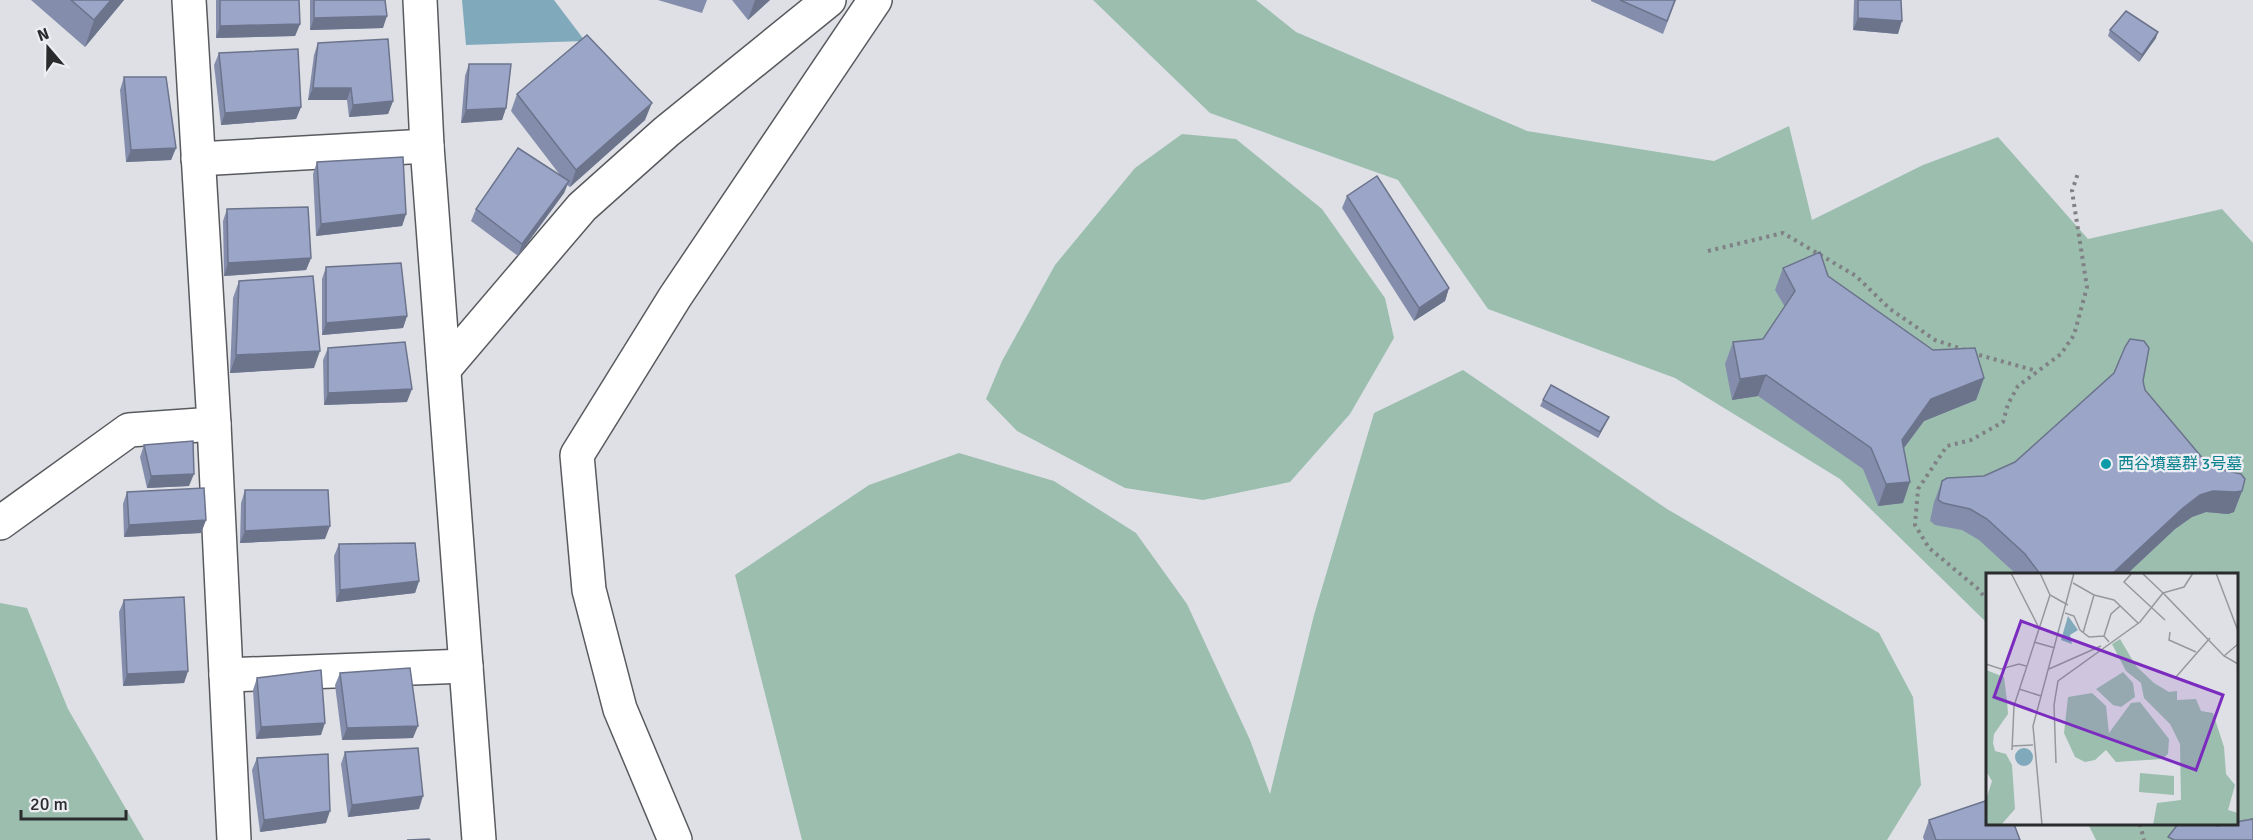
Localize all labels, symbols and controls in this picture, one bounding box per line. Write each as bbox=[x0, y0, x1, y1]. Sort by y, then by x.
north arrow bbox=[18, 18, 78, 78]
text: N bbox=[35, 24, 52, 46]
place label: 西谷墳墓群 3号墓 bbox=[2118, 454, 2242, 474]
marker: 西谷墳墓群 3号墓 bbox=[2099, 457, 2113, 471]
inset map bbox=[1986, 573, 2238, 825]
scale bar bbox=[21, 783, 126, 821]
text: 20 m bbox=[30, 793, 68, 815]

